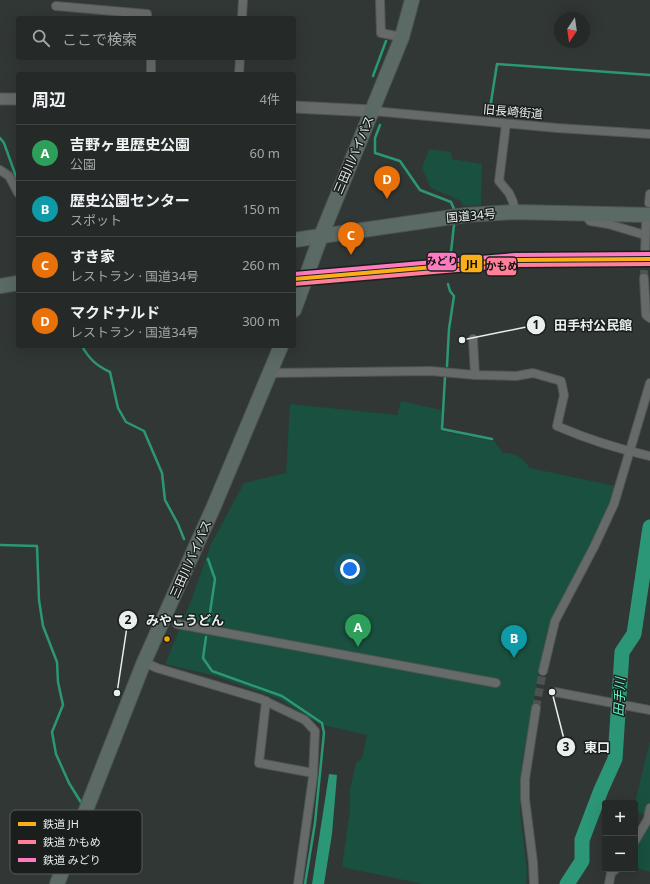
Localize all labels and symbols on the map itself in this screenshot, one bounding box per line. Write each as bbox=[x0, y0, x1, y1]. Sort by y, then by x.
north arrow bbox=[554, 12, 590, 48]
street label: 旧長崎街道 bbox=[482, 100, 544, 123]
street label: 三田川バイパス bbox=[329, 113, 378, 197]
pin: D bbox=[374, 166, 400, 199]
street label: 国道34号 bbox=[445, 205, 496, 226]
pin: C bbox=[338, 222, 364, 255]
line badge: みどり bbox=[427, 252, 457, 271]
text: みどり bbox=[426, 253, 459, 268]
line badge: JH bbox=[460, 254, 483, 273]
text: JH bbox=[465, 256, 478, 271]
line badge: かもめ bbox=[486, 257, 517, 276]
text: かもめ bbox=[486, 258, 519, 273]
callout: 田手村公民館 bbox=[526, 313, 640, 338]
text: 1 bbox=[533, 316, 539, 333]
text: 田手村公民館 bbox=[554, 316, 632, 334]
street label: 三田川バイパス bbox=[166, 517, 215, 601]
your location bbox=[340, 559, 360, 579]
callout: みやこうどん bbox=[118, 608, 232, 633]
text: 2 bbox=[125, 611, 132, 628]
text: みやこうどん bbox=[146, 611, 224, 629]
pin: A bbox=[345, 614, 371, 647]
pin: B bbox=[501, 625, 527, 658]
unlabelled marker bbox=[162, 634, 172, 644]
water label: 田手川 bbox=[609, 675, 629, 717]
callout: 東口 bbox=[556, 734, 618, 759]
text: 3 bbox=[563, 738, 570, 755]
text: 東口 bbox=[584, 738, 610, 756]
legend bbox=[10, 810, 142, 874]
text: 鉄道 JH bbox=[43, 816, 79, 831]
text: 鉄道 かもめ bbox=[43, 834, 101, 849]
text: 鉄道 みどり bbox=[43, 852, 101, 867]

